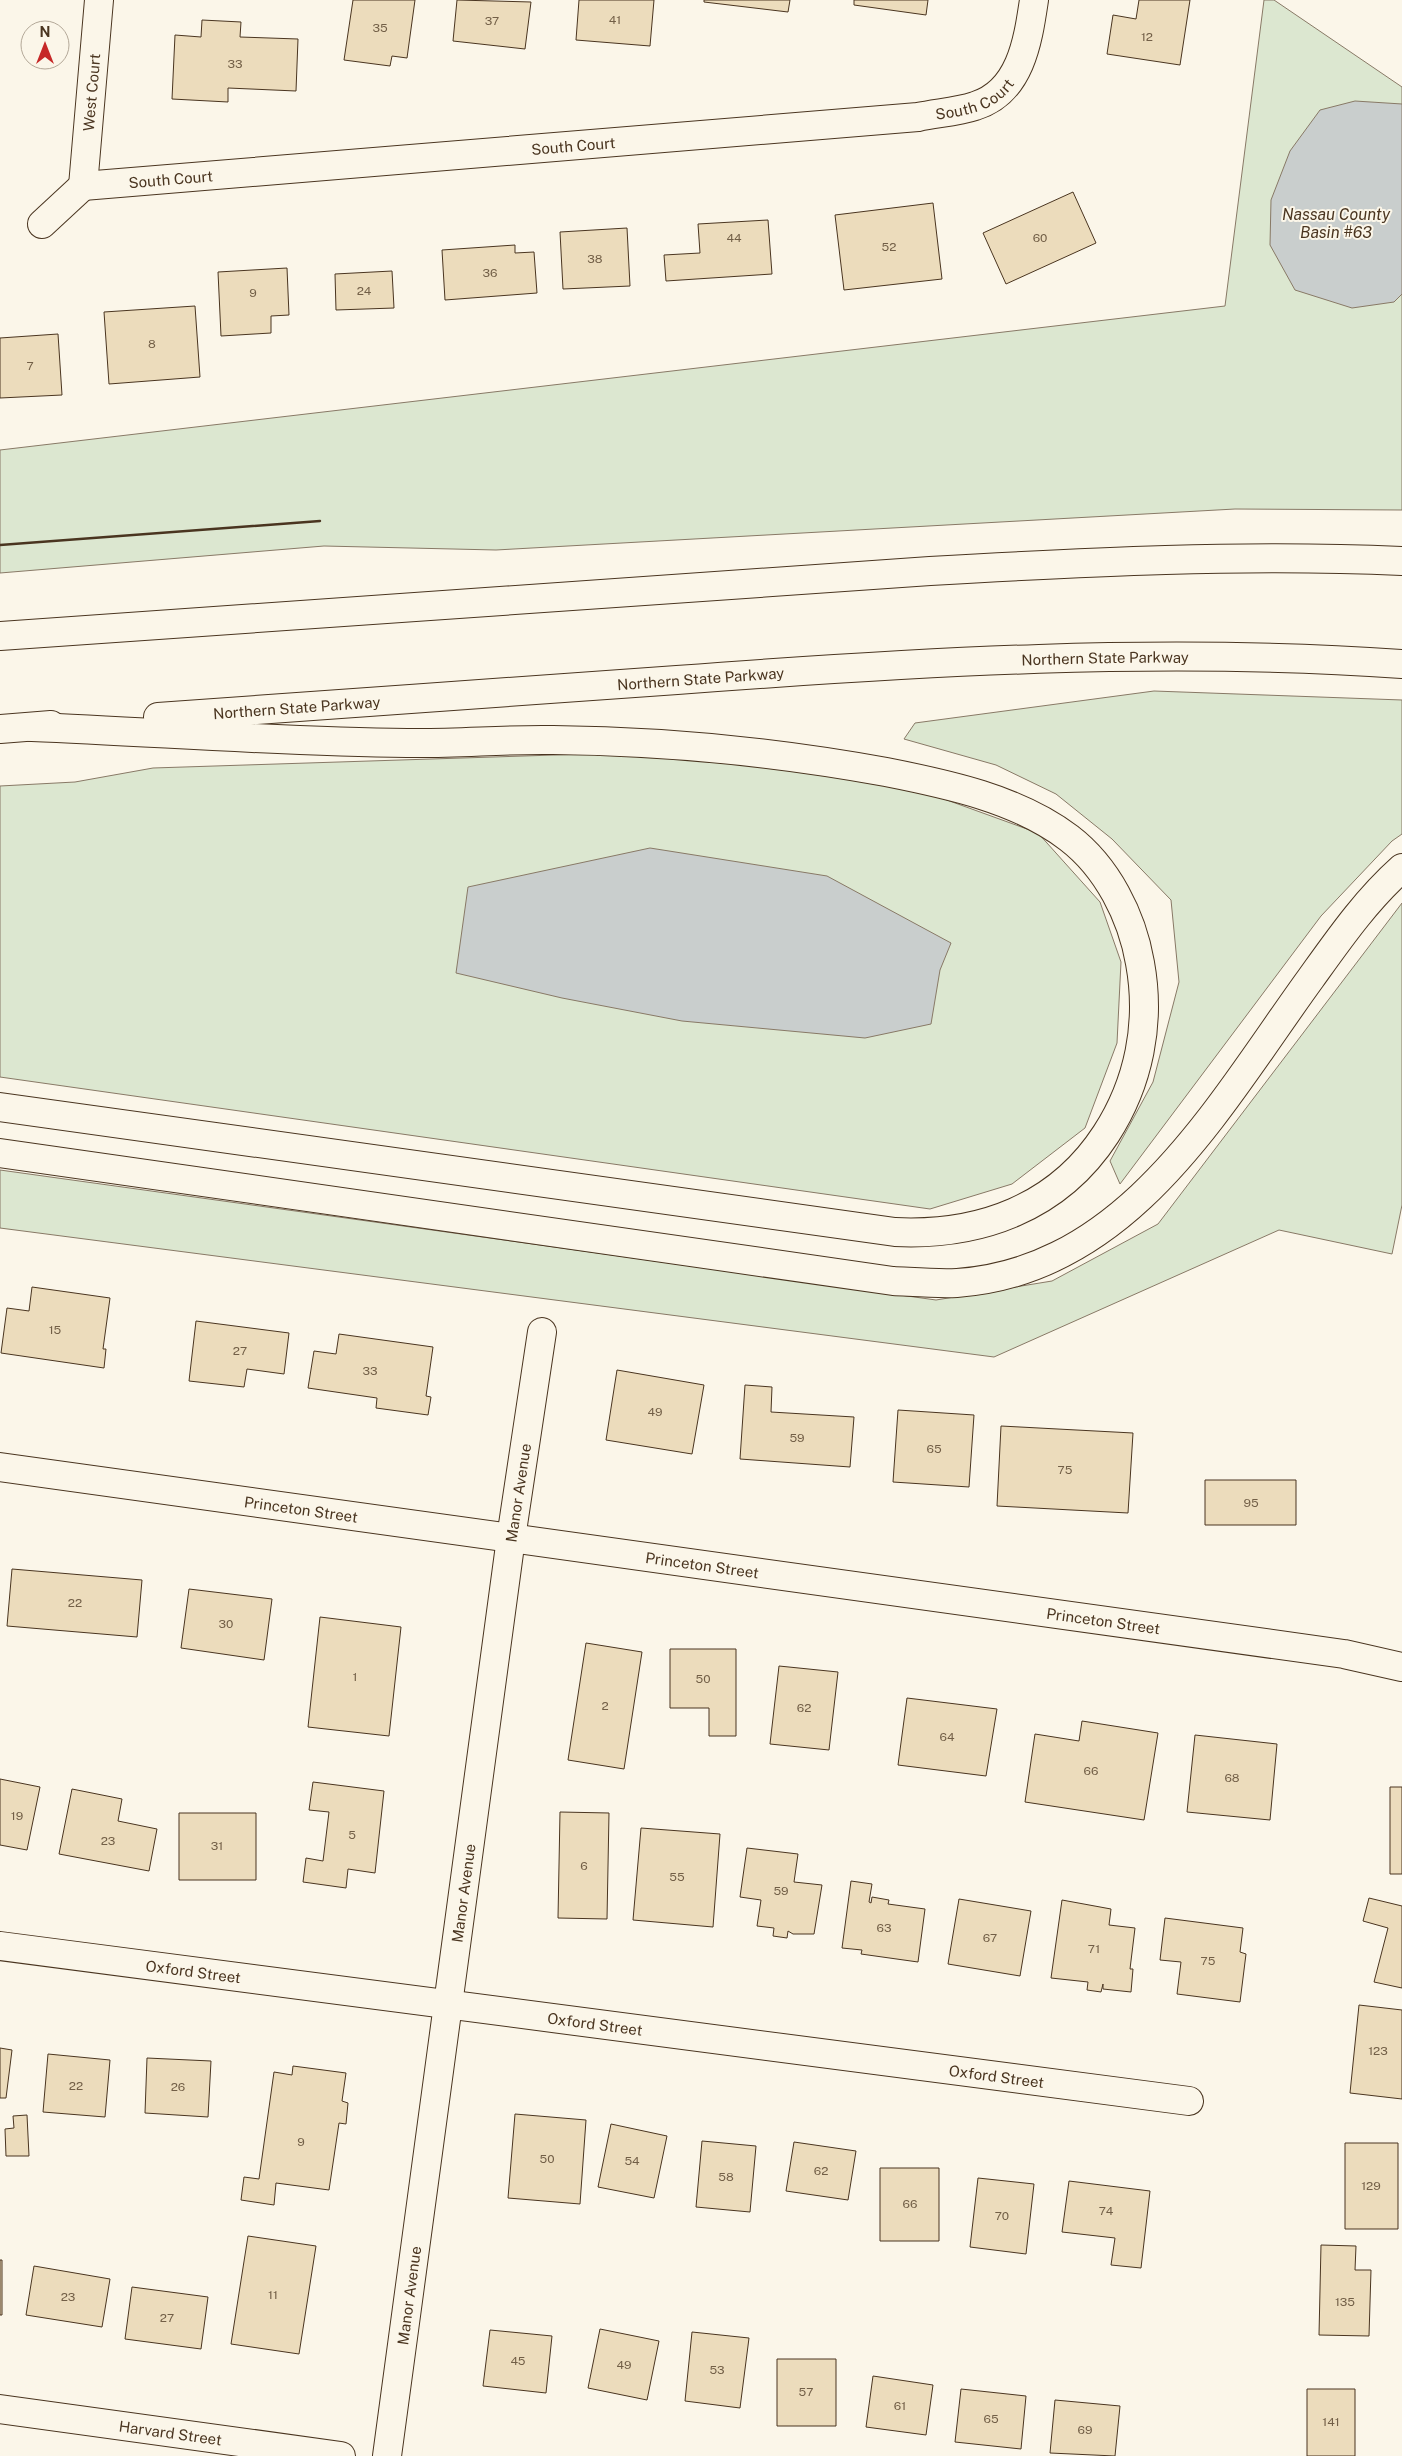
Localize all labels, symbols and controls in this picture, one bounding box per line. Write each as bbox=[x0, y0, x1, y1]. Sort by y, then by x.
house number: 41 bbox=[609, 13, 621, 27]
house number: 37 bbox=[485, 14, 499, 28]
north arrow bbox=[20, 20, 70, 70]
house number: 35 bbox=[372, 21, 388, 35]
text: N bbox=[40, 24, 50, 40]
house number: 12 bbox=[1141, 30, 1153, 44]
street label: West Court bbox=[79, 53, 103, 132]
house number: 33 bbox=[227, 57, 243, 71]
street label: South Court bbox=[934, 75, 1017, 122]
street label: South Court bbox=[531, 134, 616, 157]
street label: South Court bbox=[128, 167, 214, 191]
water label: Nassau County Basin #63 bbox=[1282, 205, 1391, 242]
house number: 44 bbox=[726, 231, 742, 245]
house number: 60 bbox=[1033, 231, 1047, 245]
house number: 52 bbox=[882, 240, 896, 254]
house number: 38 bbox=[587, 252, 603, 266]
house number: 36 bbox=[483, 266, 497, 280]
house number: 24 bbox=[357, 284, 372, 298]
house number: 9 bbox=[249, 286, 257, 300]
house number: 8 bbox=[148, 337, 156, 351]
house number: 7 bbox=[26, 359, 34, 373]
street label: Northern State Parkway bbox=[1021, 648, 1189, 668]
street label: Northern State Parkway bbox=[616, 664, 785, 693]
street label: Northern State Parkway bbox=[212, 693, 381, 722]
house number: 15 bbox=[49, 1323, 62, 1337]
house number: 27 bbox=[233, 1344, 247, 1358]
house number: 33 bbox=[362, 1364, 378, 1378]
house number: 49 bbox=[647, 1405, 663, 1419]
house number: 59 bbox=[789, 1431, 805, 1445]
street label: Manor Avenue bbox=[502, 1442, 534, 1543]
house number: 65 bbox=[926, 1442, 942, 1456]
house number: 75 bbox=[1058, 1463, 1073, 1477]
street label: Princeton Street bbox=[243, 1493, 359, 1525]
house number: 95 bbox=[1243, 1496, 1259, 1510]
street label: Princeton Street bbox=[644, 1548, 760, 1581]
house number: 22 bbox=[68, 1596, 82, 1610]
street label: Princeton Street bbox=[1046, 1604, 1161, 1637]
house number: 30 bbox=[219, 1617, 233, 1631]
house number: 1 bbox=[353, 1670, 357, 1684]
house number: 50 bbox=[695, 1672, 711, 1686]
house number: 2 bbox=[601, 1699, 609, 1713]
house number: 62 bbox=[797, 1701, 811, 1715]
house number: 64 bbox=[940, 1730, 955, 1744]
house number: 66 bbox=[1084, 1764, 1098, 1778]
house number: 68 bbox=[1224, 1771, 1240, 1785]
house number: 19 bbox=[11, 1809, 23, 1823]
house number: 5 bbox=[348, 1828, 356, 1842]
house number: 23 bbox=[101, 1834, 115, 1848]
house number: 31 bbox=[211, 1839, 223, 1853]
street label: Manor Avenue bbox=[448, 1843, 478, 1944]
house number: 6 bbox=[580, 1859, 588, 1873]
house number: 55 bbox=[669, 1870, 685, 1884]
house number: 59 bbox=[773, 1884, 789, 1898]
house number: 63 bbox=[877, 1921, 891, 1935]
house number: 67 bbox=[983, 1931, 997, 1945]
house number: 71 bbox=[1088, 1942, 1100, 1956]
house number: 75 bbox=[1201, 1954, 1216, 1968]
street label: Oxford Street bbox=[145, 1957, 242, 1986]
street label: Oxford Street bbox=[546, 2009, 644, 2038]
house number: 123 bbox=[1368, 2044, 1388, 2058]
street label: Oxford Street bbox=[948, 2061, 1045, 2091]
house number: 22 bbox=[69, 2079, 83, 2093]
house number: 26 bbox=[171, 2080, 185, 2094]
house number: 9 bbox=[297, 2135, 305, 2149]
house number: 50 bbox=[539, 2152, 555, 2166]
house number: 54 bbox=[624, 2154, 640, 2168]
house number: 62 bbox=[814, 2164, 828, 2178]
house number: 58 bbox=[718, 2170, 734, 2184]
house number: 129 bbox=[1361, 2179, 1381, 2193]
house number: 66 bbox=[903, 2197, 917, 2211]
house number: 74 bbox=[1099, 2204, 1114, 2218]
house number: 70 bbox=[995, 2209, 1009, 2223]
street label: Manor Avenue bbox=[394, 2245, 424, 2346]
house number: 11 bbox=[268, 2288, 278, 2302]
house number: 23 bbox=[61, 2290, 75, 2304]
house number: 135 bbox=[1335, 2295, 1355, 2309]
house number: 27 bbox=[160, 2311, 174, 2325]
house number: 45 bbox=[510, 2354, 526, 2368]
house number: 49 bbox=[616, 2358, 632, 2372]
house number: 53 bbox=[709, 2363, 725, 2377]
house number: 57 bbox=[799, 2385, 813, 2399]
house number: 61 bbox=[894, 2399, 906, 2413]
house number: 65 bbox=[983, 2412, 999, 2426]
house number: 141 bbox=[1322, 2415, 1340, 2429]
street label: Harvard Street bbox=[118, 2417, 223, 2448]
house number: 69 bbox=[1078, 2423, 1092, 2437]

